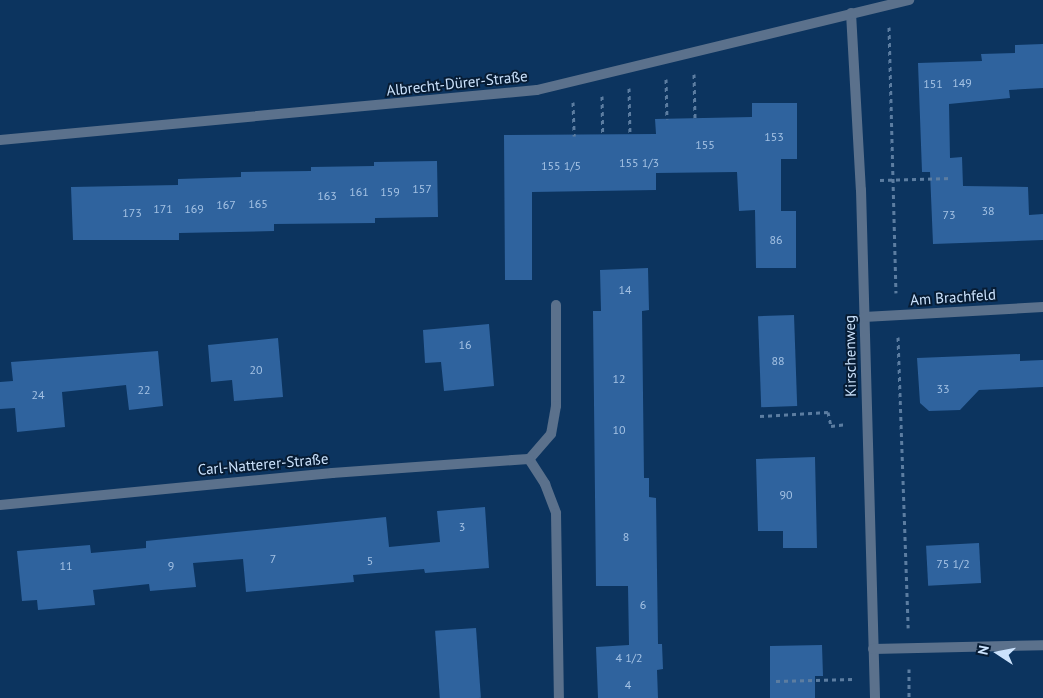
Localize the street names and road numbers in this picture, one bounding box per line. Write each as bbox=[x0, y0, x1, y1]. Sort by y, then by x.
street label: Albrecht-Dürer-Straße bbox=[385, 67, 529, 99]
street label: Am Brachfeld bbox=[910, 285, 996, 309]
street label: Kirschenweg bbox=[840, 315, 860, 397]
street label: Carl-Natterer-Straße bbox=[197, 449, 329, 479]

